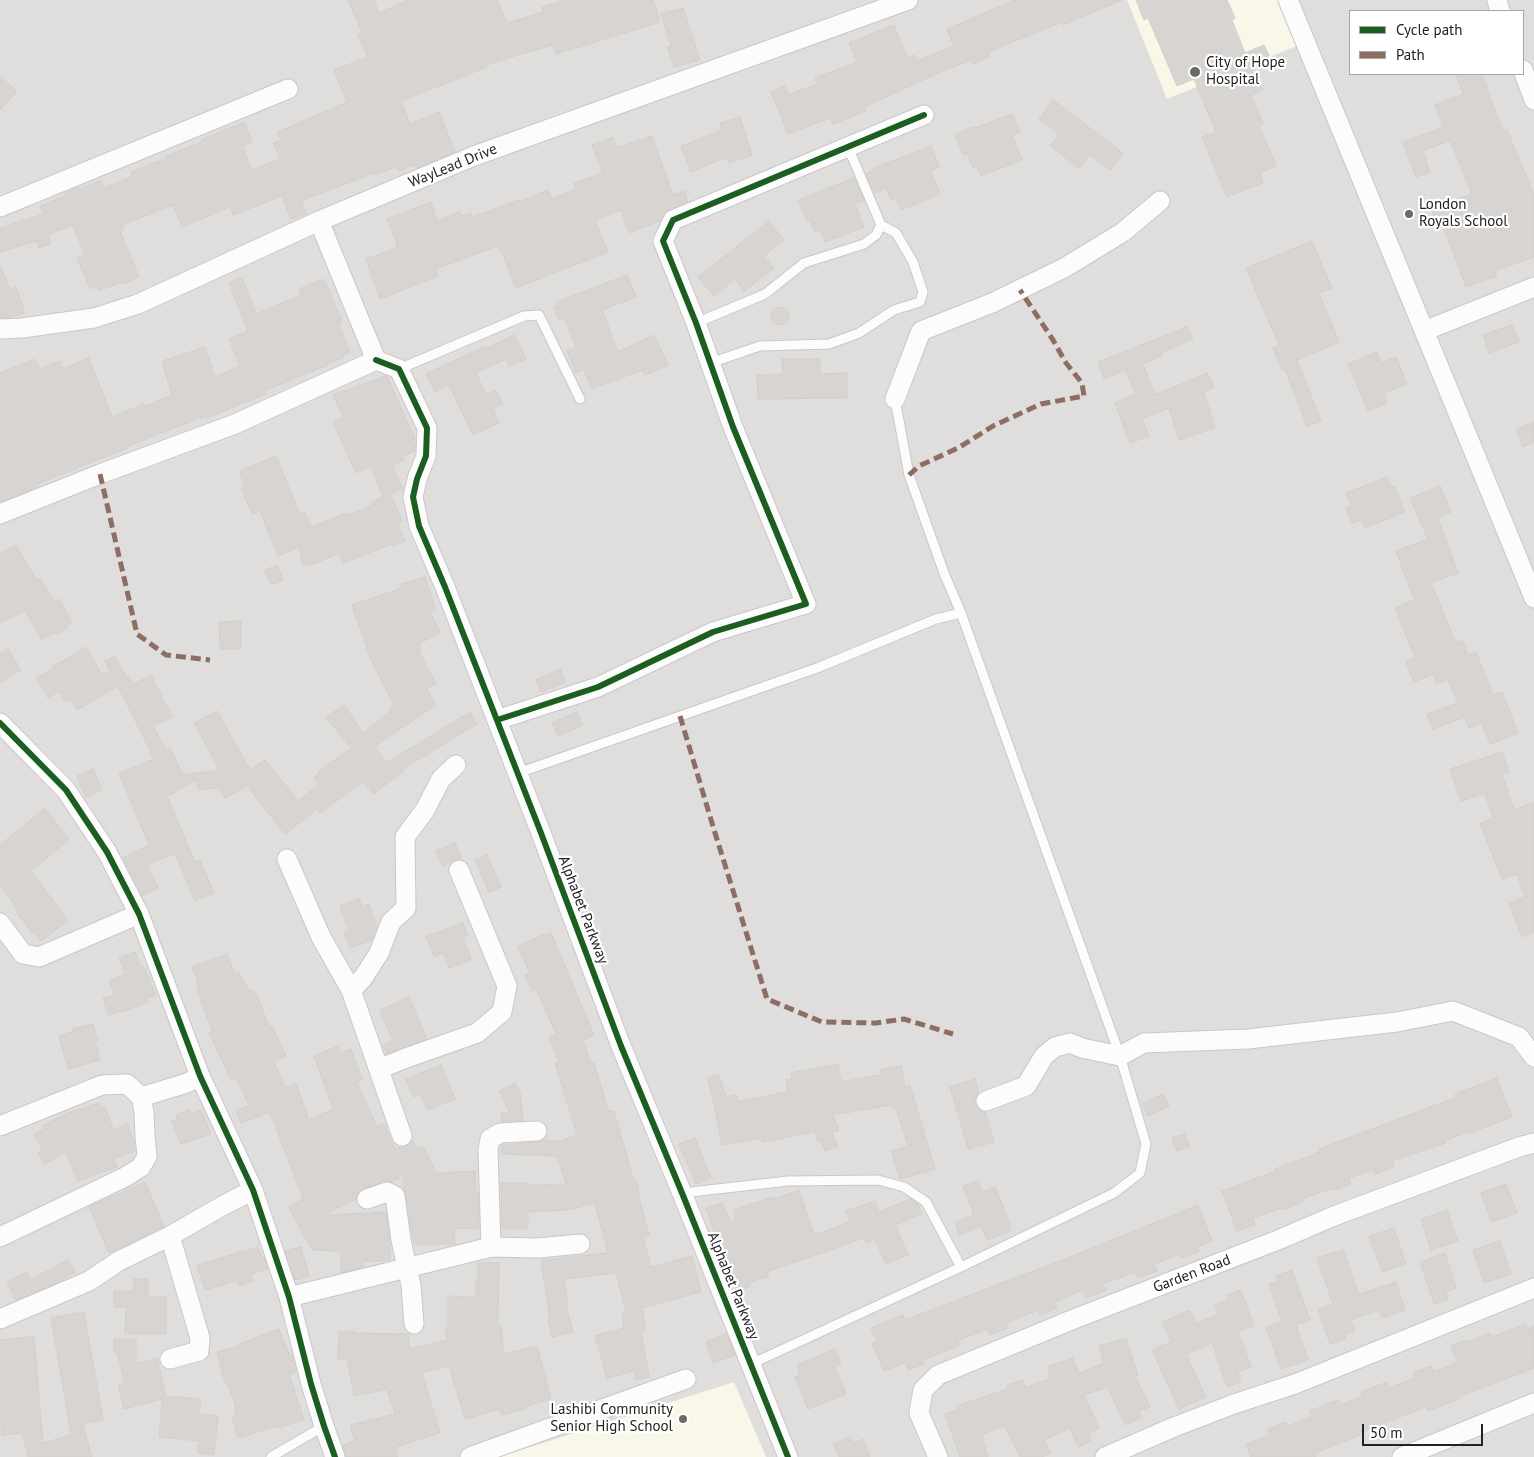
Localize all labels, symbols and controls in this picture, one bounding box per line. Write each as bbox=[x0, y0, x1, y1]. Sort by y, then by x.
legend bbox=[1349, 10, 1524, 75]
text: Cycle path bbox=[1396, 20, 1462, 39]
text: Path bbox=[1396, 45, 1425, 64]
place label: City of Hope Hospital bbox=[1206, 54, 1285, 89]
marker: City of Hope Hospital bbox=[1188, 65, 1202, 79]
street label: WayLead Drive bbox=[406, 140, 500, 192]
place label: London Royals School bbox=[1419, 196, 1508, 231]
marker: London Royals School bbox=[1403, 208, 1415, 220]
street label: Alphabet Parkway bbox=[554, 853, 612, 967]
street label: Alphabet Parkway bbox=[703, 1229, 763, 1343]
street label: Garden Road bbox=[1151, 1251, 1233, 1297]
place label: Lashibi Community Senior High School bbox=[550, 1401, 673, 1436]
marker: Lashibi Community Senior High School bbox=[677, 1413, 689, 1425]
scale bar bbox=[1364, 1414, 1485, 1446]
text: 50 m bbox=[1370, 1423, 1403, 1442]

